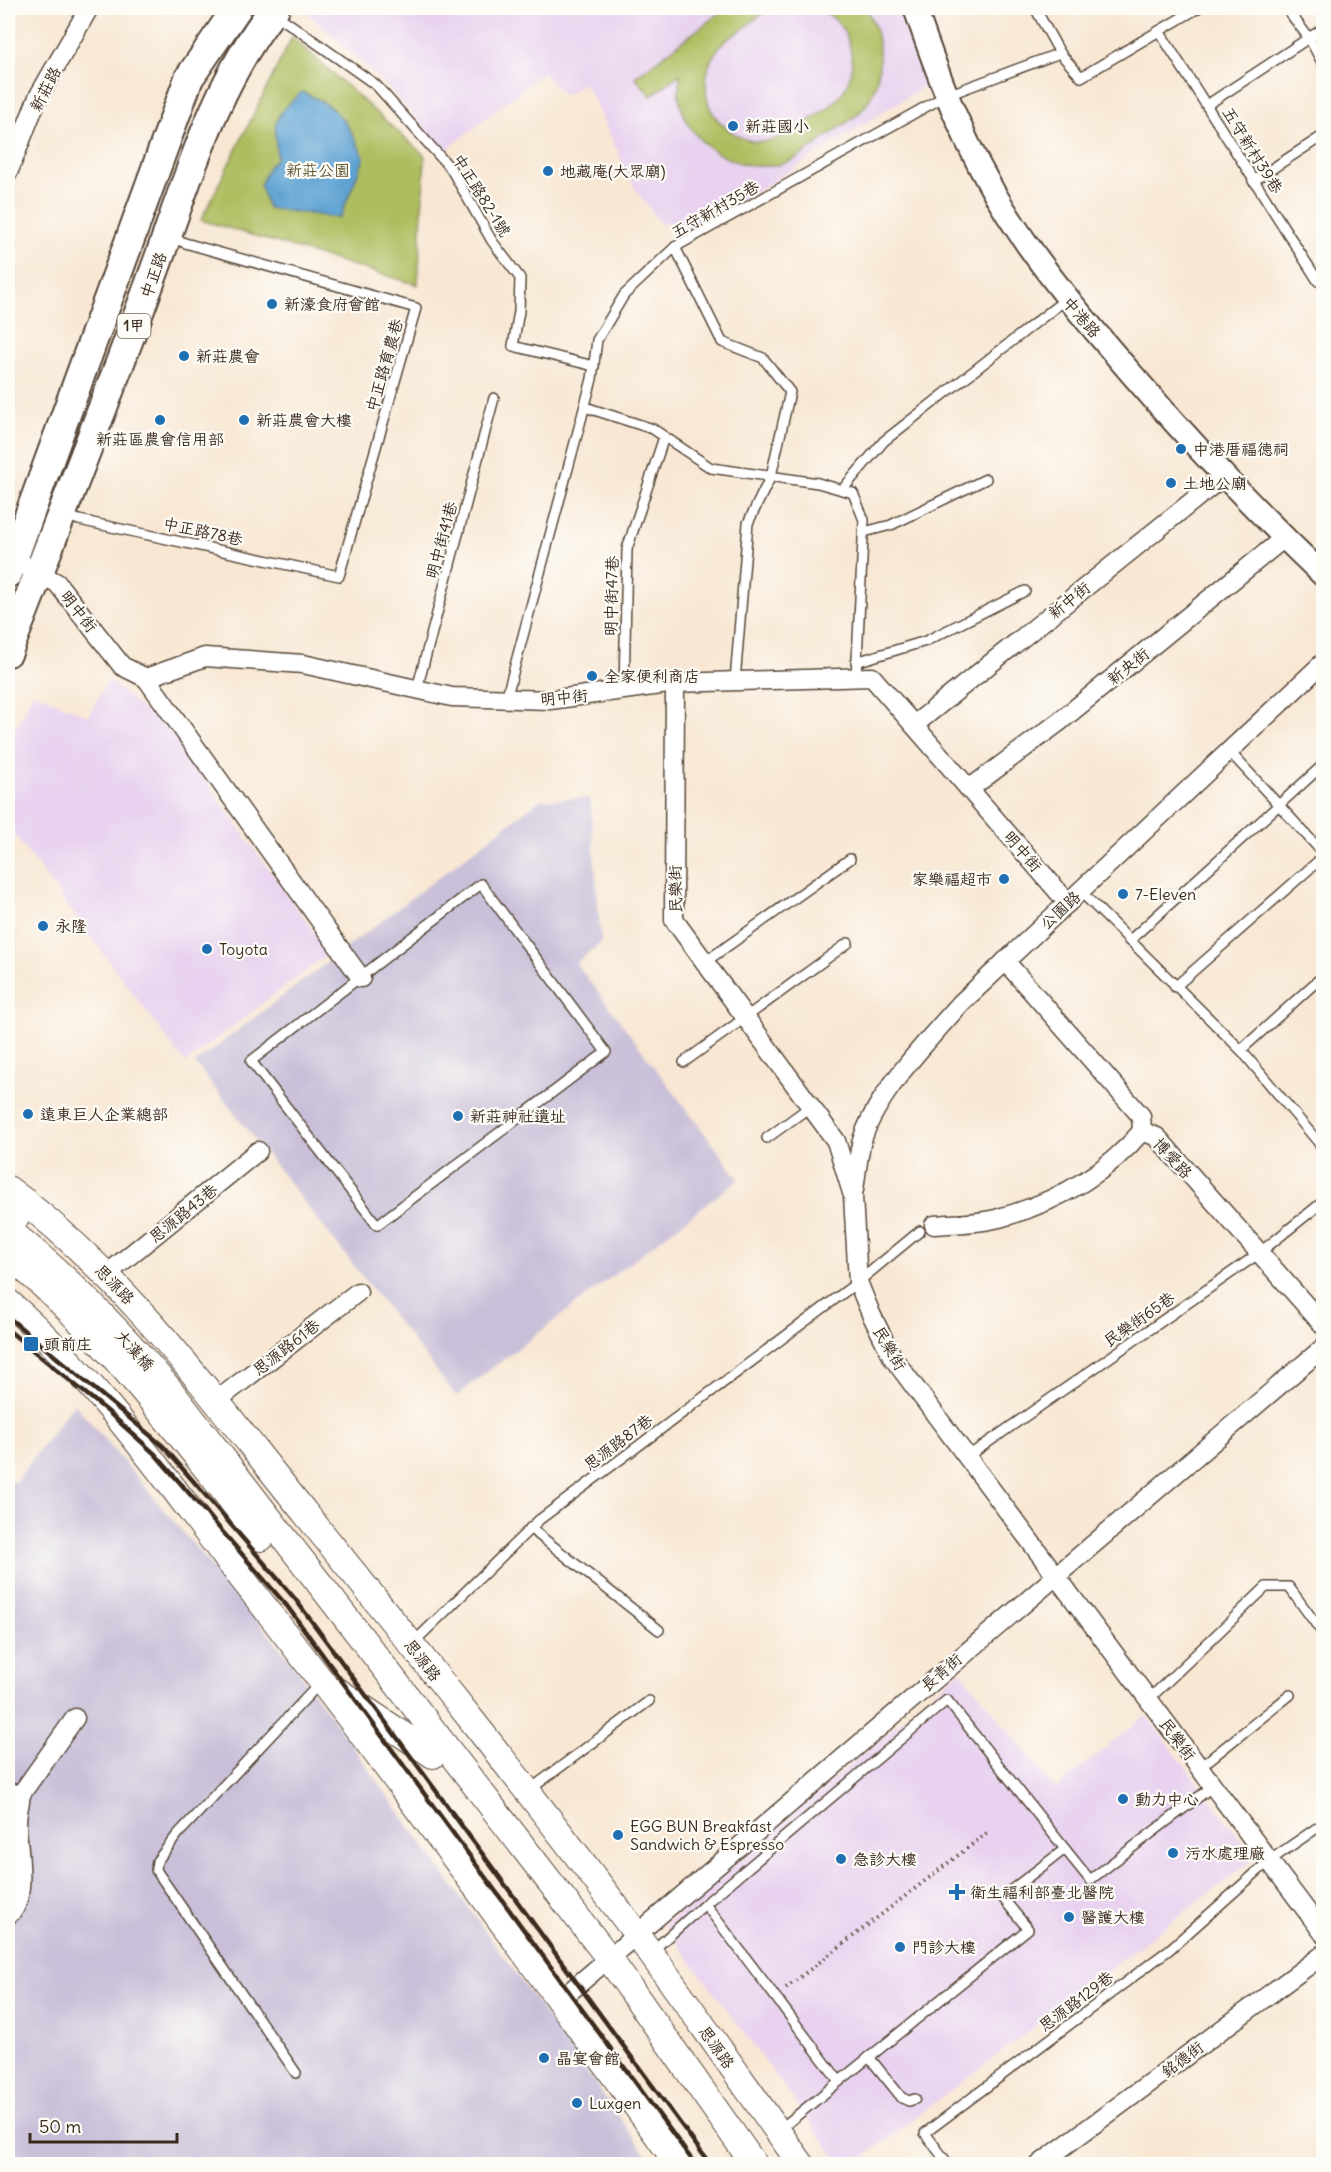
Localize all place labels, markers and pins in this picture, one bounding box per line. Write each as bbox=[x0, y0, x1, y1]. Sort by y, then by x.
place label: 新莊國小 bbox=[745, 116, 809, 136]
marker: 新莊國小 bbox=[726, 119, 740, 133]
place label: 地藏庵(大眾廟) bbox=[560, 161, 666, 181]
marker: 地藏庵(大眾廟) bbox=[541, 164, 555, 178]
place label: 新濠食府會館 bbox=[284, 294, 380, 314]
marker: 新濠食府會館 bbox=[265, 297, 279, 311]
place label: 新莊農會 bbox=[196, 346, 260, 366]
marker: 新莊農會 bbox=[177, 349, 191, 363]
place label: 新莊農會大樓 bbox=[256, 410, 352, 430]
marker: 新莊區農會信用部 bbox=[153, 413, 167, 427]
marker: 新莊農會大樓 bbox=[237, 413, 251, 427]
place label: 新莊區農會信用部 bbox=[96, 429, 224, 449]
place label: 中港厝福德祠 bbox=[1193, 439, 1289, 459]
marker: 中港厝福德祠 bbox=[1174, 442, 1188, 456]
place label: 土地公廟 bbox=[1183, 473, 1247, 493]
marker: 土地公廟 bbox=[1164, 476, 1178, 490]
place label: 全家便利商店 bbox=[604, 666, 700, 686]
marker: 全家便利商店 bbox=[585, 669, 599, 683]
place label: 家樂福超市 bbox=[912, 869, 992, 889]
marker: 家樂福超市 bbox=[997, 872, 1011, 886]
place label: 7-Eleven bbox=[1135, 884, 1196, 904]
marker: 7-Eleven bbox=[1116, 887, 1130, 901]
place label: 永隆 bbox=[55, 916, 87, 936]
marker: 永隆 bbox=[36, 919, 50, 933]
place label: Toyota bbox=[219, 939, 268, 959]
marker: Toyota bbox=[200, 942, 214, 956]
place label: 遠東巨人企業總部 bbox=[40, 1104, 168, 1124]
place label: 新莊神社遺址 bbox=[470, 1106, 566, 1126]
marker: 遠東巨人企業總部 bbox=[21, 1107, 35, 1121]
marker: 新莊神社遺址 bbox=[451, 1109, 465, 1123]
place label: 頭前庄 bbox=[44, 1334, 92, 1354]
marker: 頭前庄 bbox=[22, 1335, 40, 1353]
place label: 動力中心 bbox=[1135, 1789, 1199, 1809]
marker: 動力中心 bbox=[1116, 1792, 1130, 1806]
place label: EGG BUN Breakfast Sandwich & Espresso bbox=[630, 1816, 784, 1854]
marker: EGG BUN Breakfast Sandwich & Espresso bbox=[611, 1828, 625, 1842]
place label: 污水處理廠 bbox=[1185, 1843, 1265, 1863]
marker: 污水處理廠 bbox=[1166, 1846, 1180, 1860]
place label: 急診大樓 bbox=[853, 1849, 917, 1869]
marker: 急診大樓 bbox=[834, 1852, 848, 1866]
place label: 衛生福利部臺北醫院 bbox=[970, 1882, 1114, 1902]
marker: 衛生福利部臺北醫院 bbox=[948, 1883, 966, 1901]
place label: 醫護大樓 bbox=[1081, 1907, 1145, 1927]
marker: 醫護大樓 bbox=[1062, 1910, 1076, 1924]
place label: 門診大樓 bbox=[912, 1937, 976, 1957]
marker: 門診大樓 bbox=[893, 1940, 907, 1954]
place label: 晶宴會館 bbox=[556, 2048, 620, 2068]
marker: 晶宴會館 bbox=[537, 2051, 551, 2065]
place label: Luxgen bbox=[589, 2093, 641, 2113]
marker: Luxgen bbox=[570, 2096, 584, 2110]

